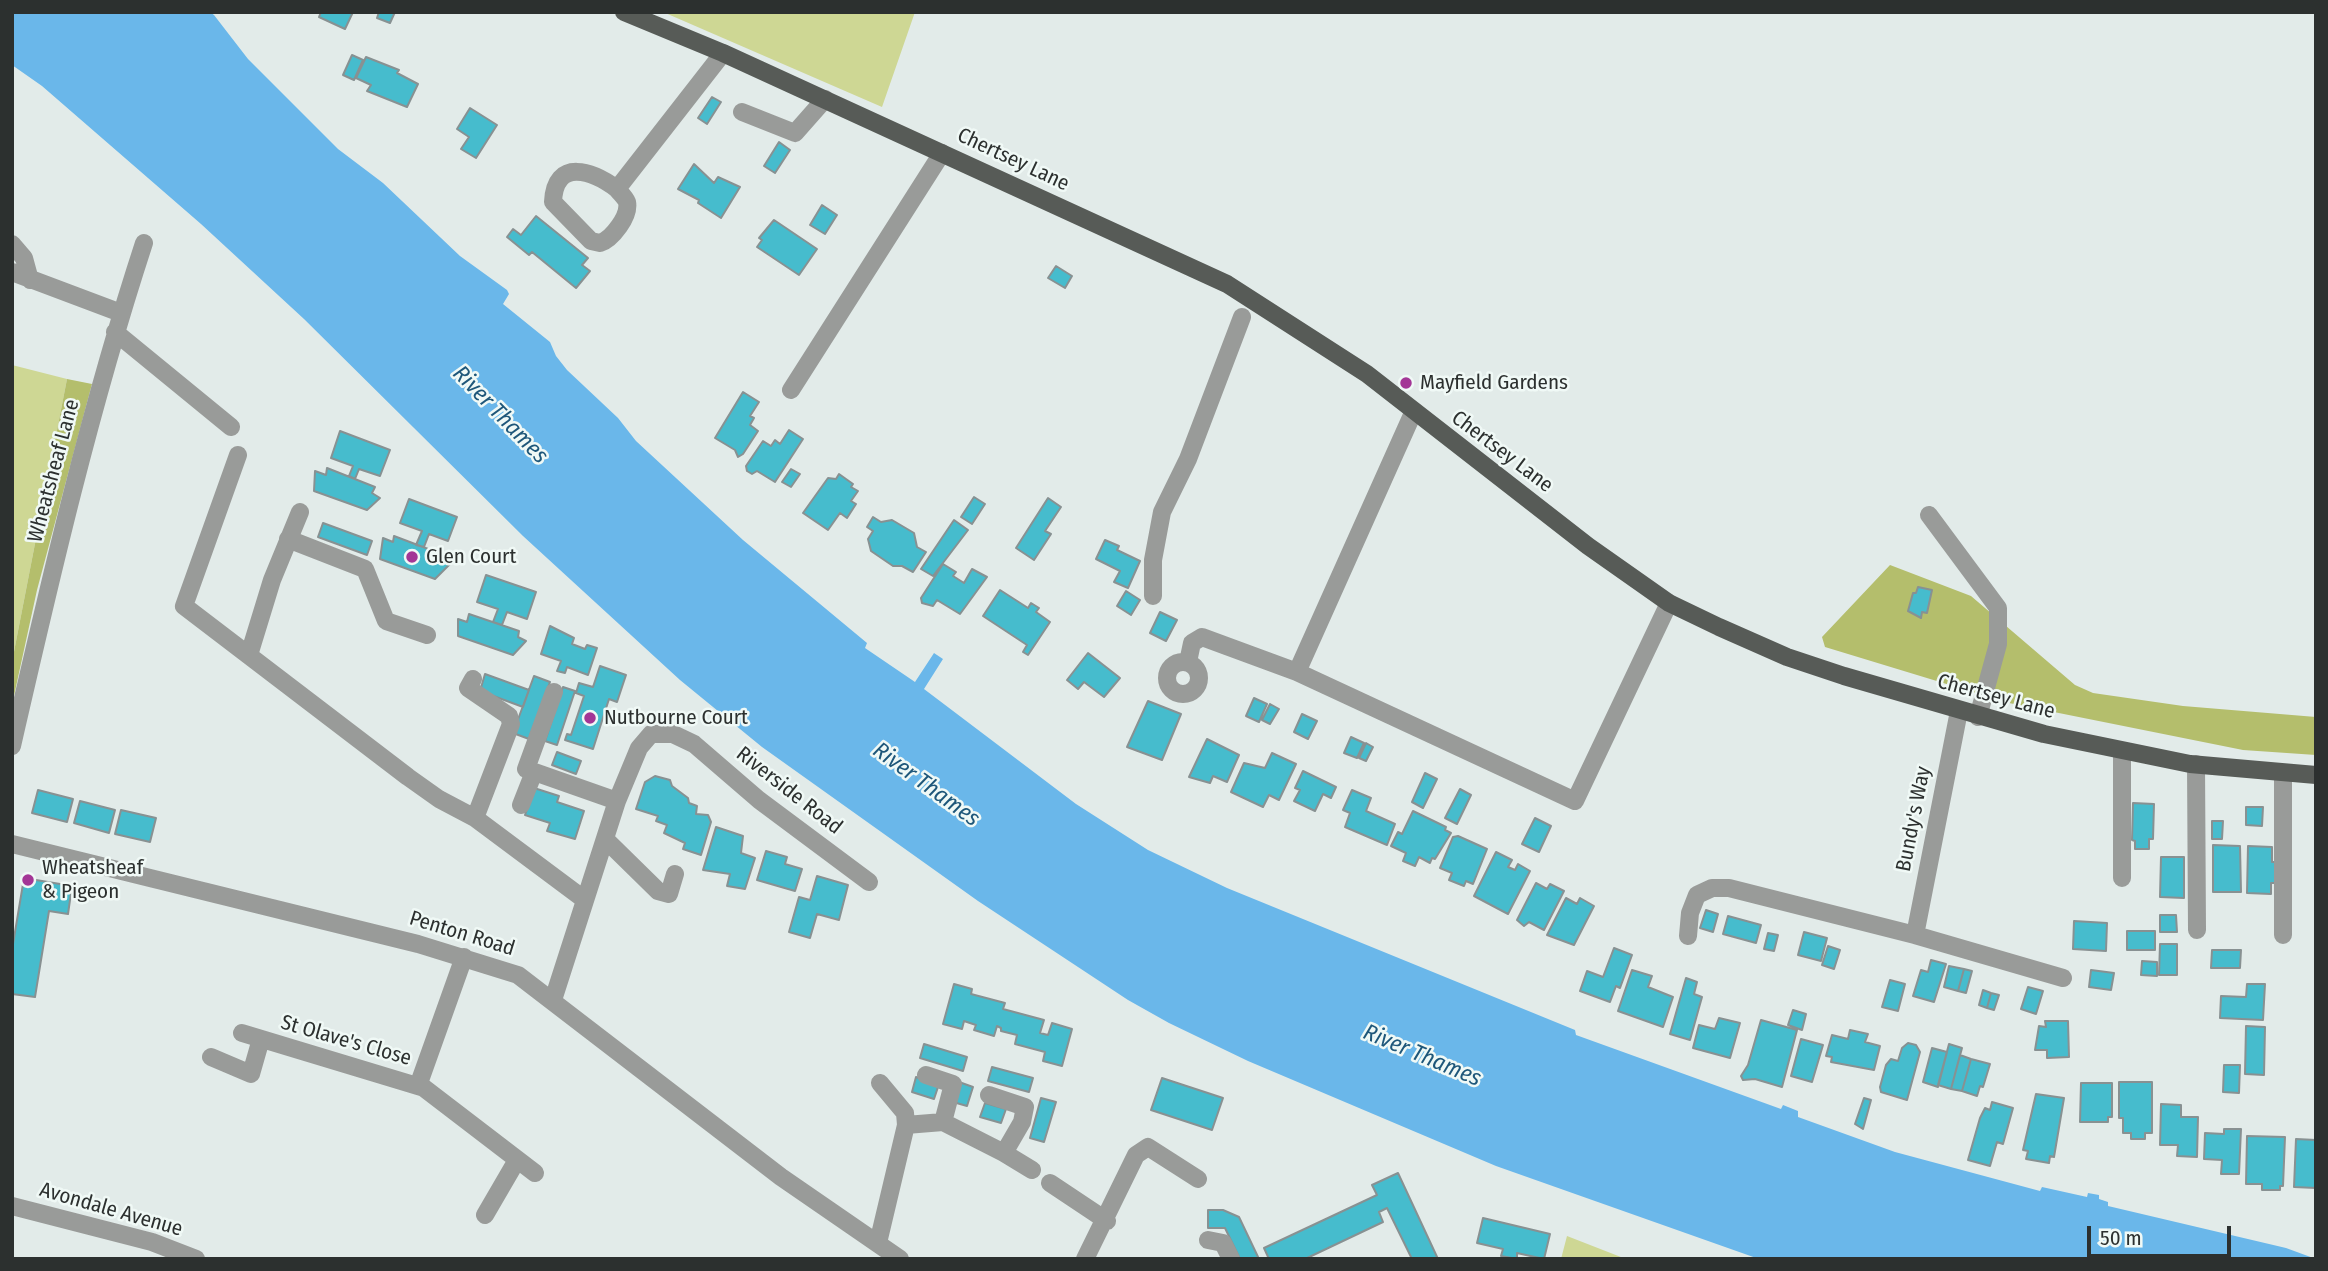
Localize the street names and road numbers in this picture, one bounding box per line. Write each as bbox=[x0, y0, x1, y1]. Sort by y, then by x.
street label: Chertsey Lane bbox=[953, 123, 1073, 197]
street label: Wheatsheaf Lane bbox=[23, 397, 85, 545]
street label: Chertsey Lane bbox=[1446, 406, 1558, 498]
street label: Chertsey Lane bbox=[1935, 669, 2057, 725]
street label: Riverside Road bbox=[731, 742, 847, 840]
street label: Bundy's Way bbox=[1891, 764, 1937, 874]
street label: Penton Road bbox=[406, 906, 518, 962]
street label: St Olave's Close bbox=[278, 1010, 414, 1072]
street label: Avondale Avenue bbox=[37, 1178, 185, 1242]

